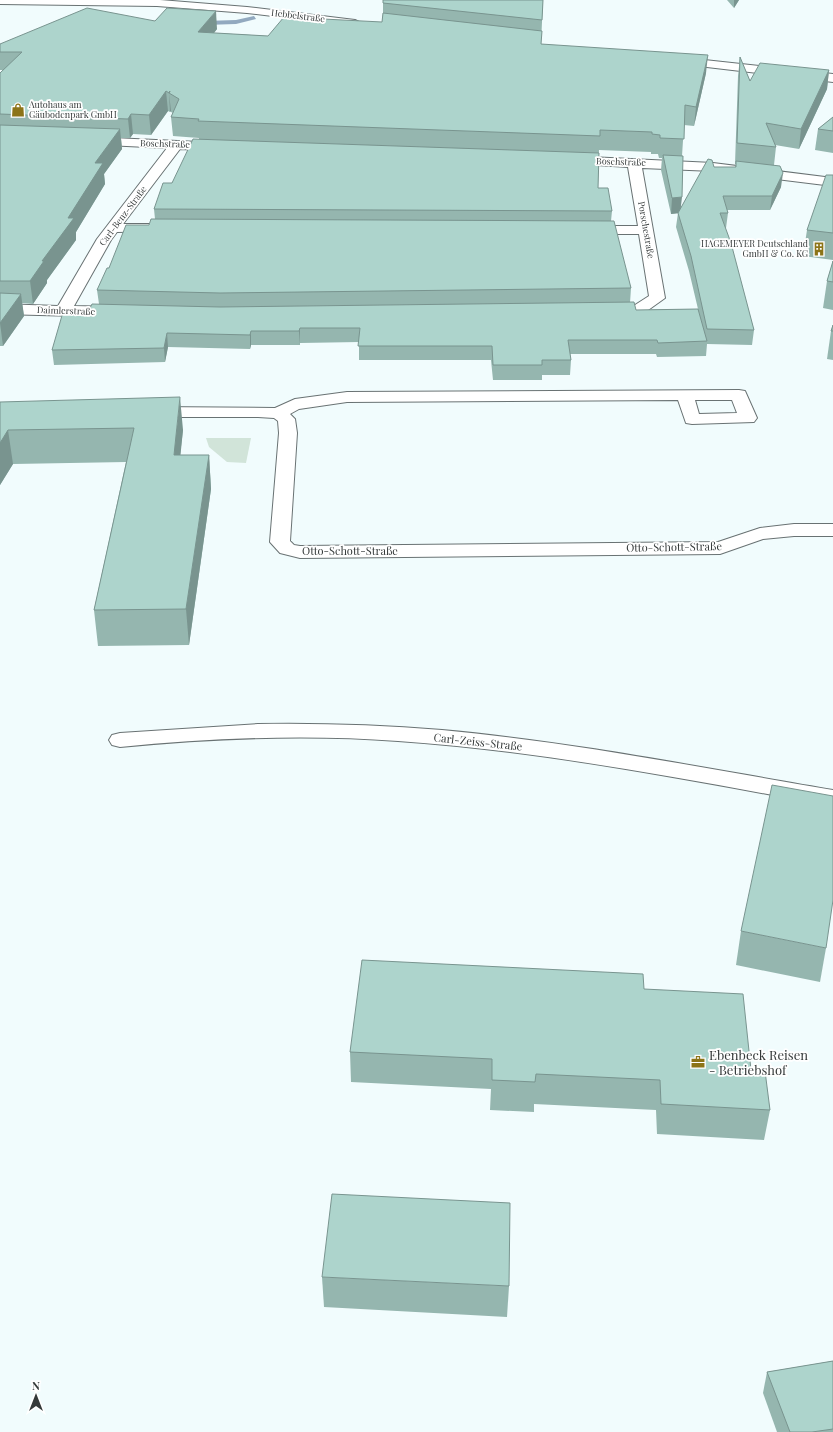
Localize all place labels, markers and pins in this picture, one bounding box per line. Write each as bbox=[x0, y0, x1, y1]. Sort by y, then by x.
place label: Autohaus am Gäubodenpark GmbH bbox=[28, 98, 117, 120]
shop icon: Autohaus am Gäubodenpark GmbH bbox=[10, 102, 26, 118]
place label: HAGEMEYER Deutschland GmbH & Co. KG bbox=[701, 237, 809, 259]
building icon: HAGEMEYER Deutschland GmbH & Co. KG bbox=[811, 241, 827, 257]
place label: Ebenbeck Reisen - Betriebshof bbox=[709, 1046, 808, 1078]
office icon: Ebenbeck Reisen - Betriebshof bbox=[690, 1054, 706, 1070]

